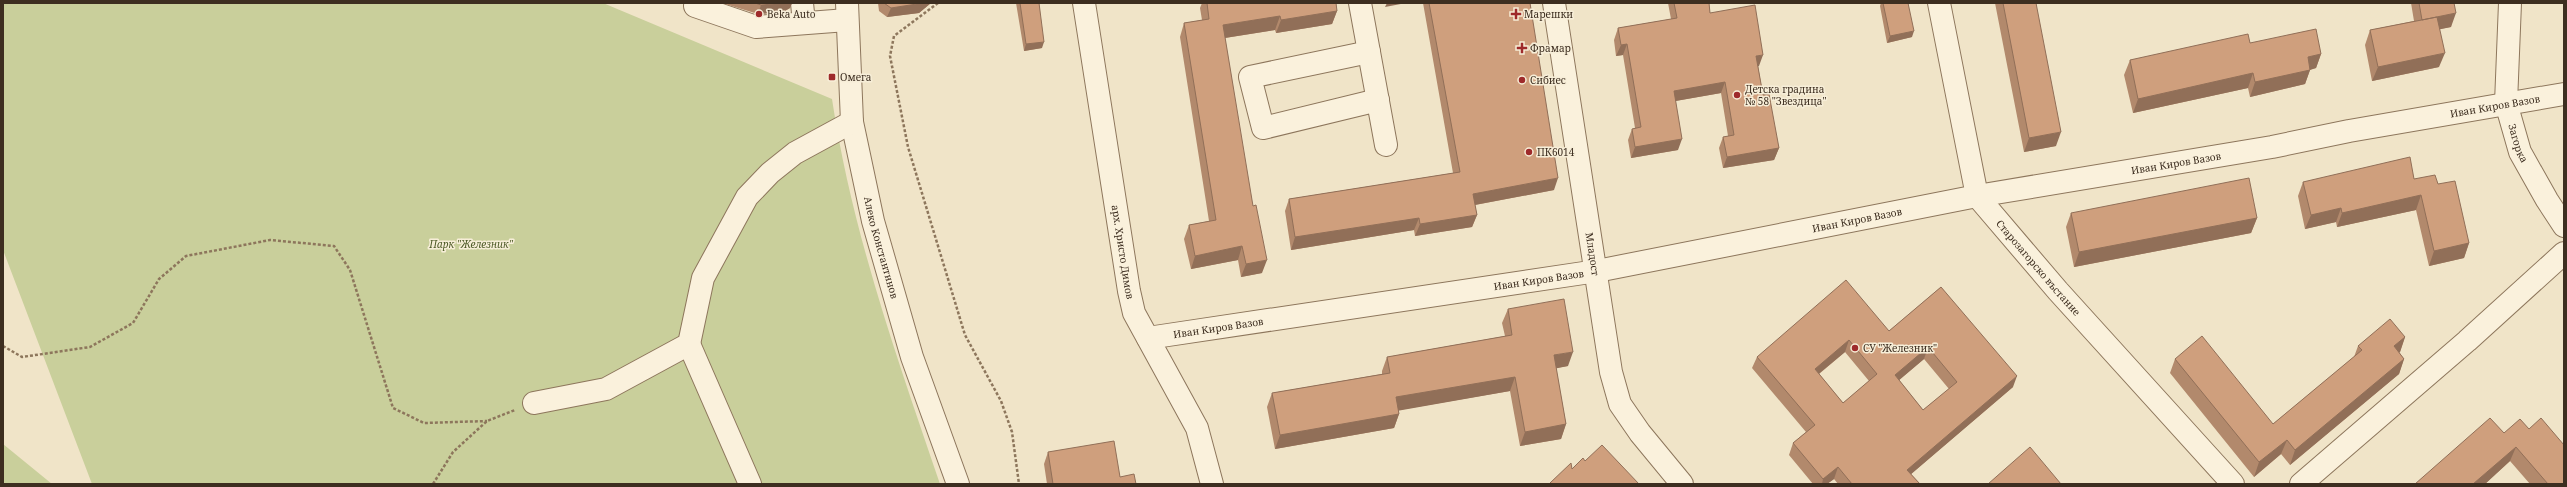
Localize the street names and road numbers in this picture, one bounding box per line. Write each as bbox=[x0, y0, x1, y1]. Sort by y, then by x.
street label: Иван Киров Вазов bbox=[2449, 91, 2541, 121]
street label: Загорка bbox=[2505, 122, 2532, 165]
street label: Иван Киров Вазов bbox=[2130, 149, 2222, 177]
street label: Алеко Константинов bbox=[861, 195, 902, 301]
street label: арх. Христо Димов bbox=[1109, 204, 1138, 301]
street label: Иван Киров Вазов bbox=[1811, 204, 1903, 235]
street label: Старозагорско въстание bbox=[1993, 217, 2084, 318]
street label: Младост bbox=[1583, 231, 1603, 277]
street label: Иван Киров Вазов bbox=[1493, 266, 1585, 293]
street label: Иван Киров Вазов bbox=[1172, 314, 1265, 341]

